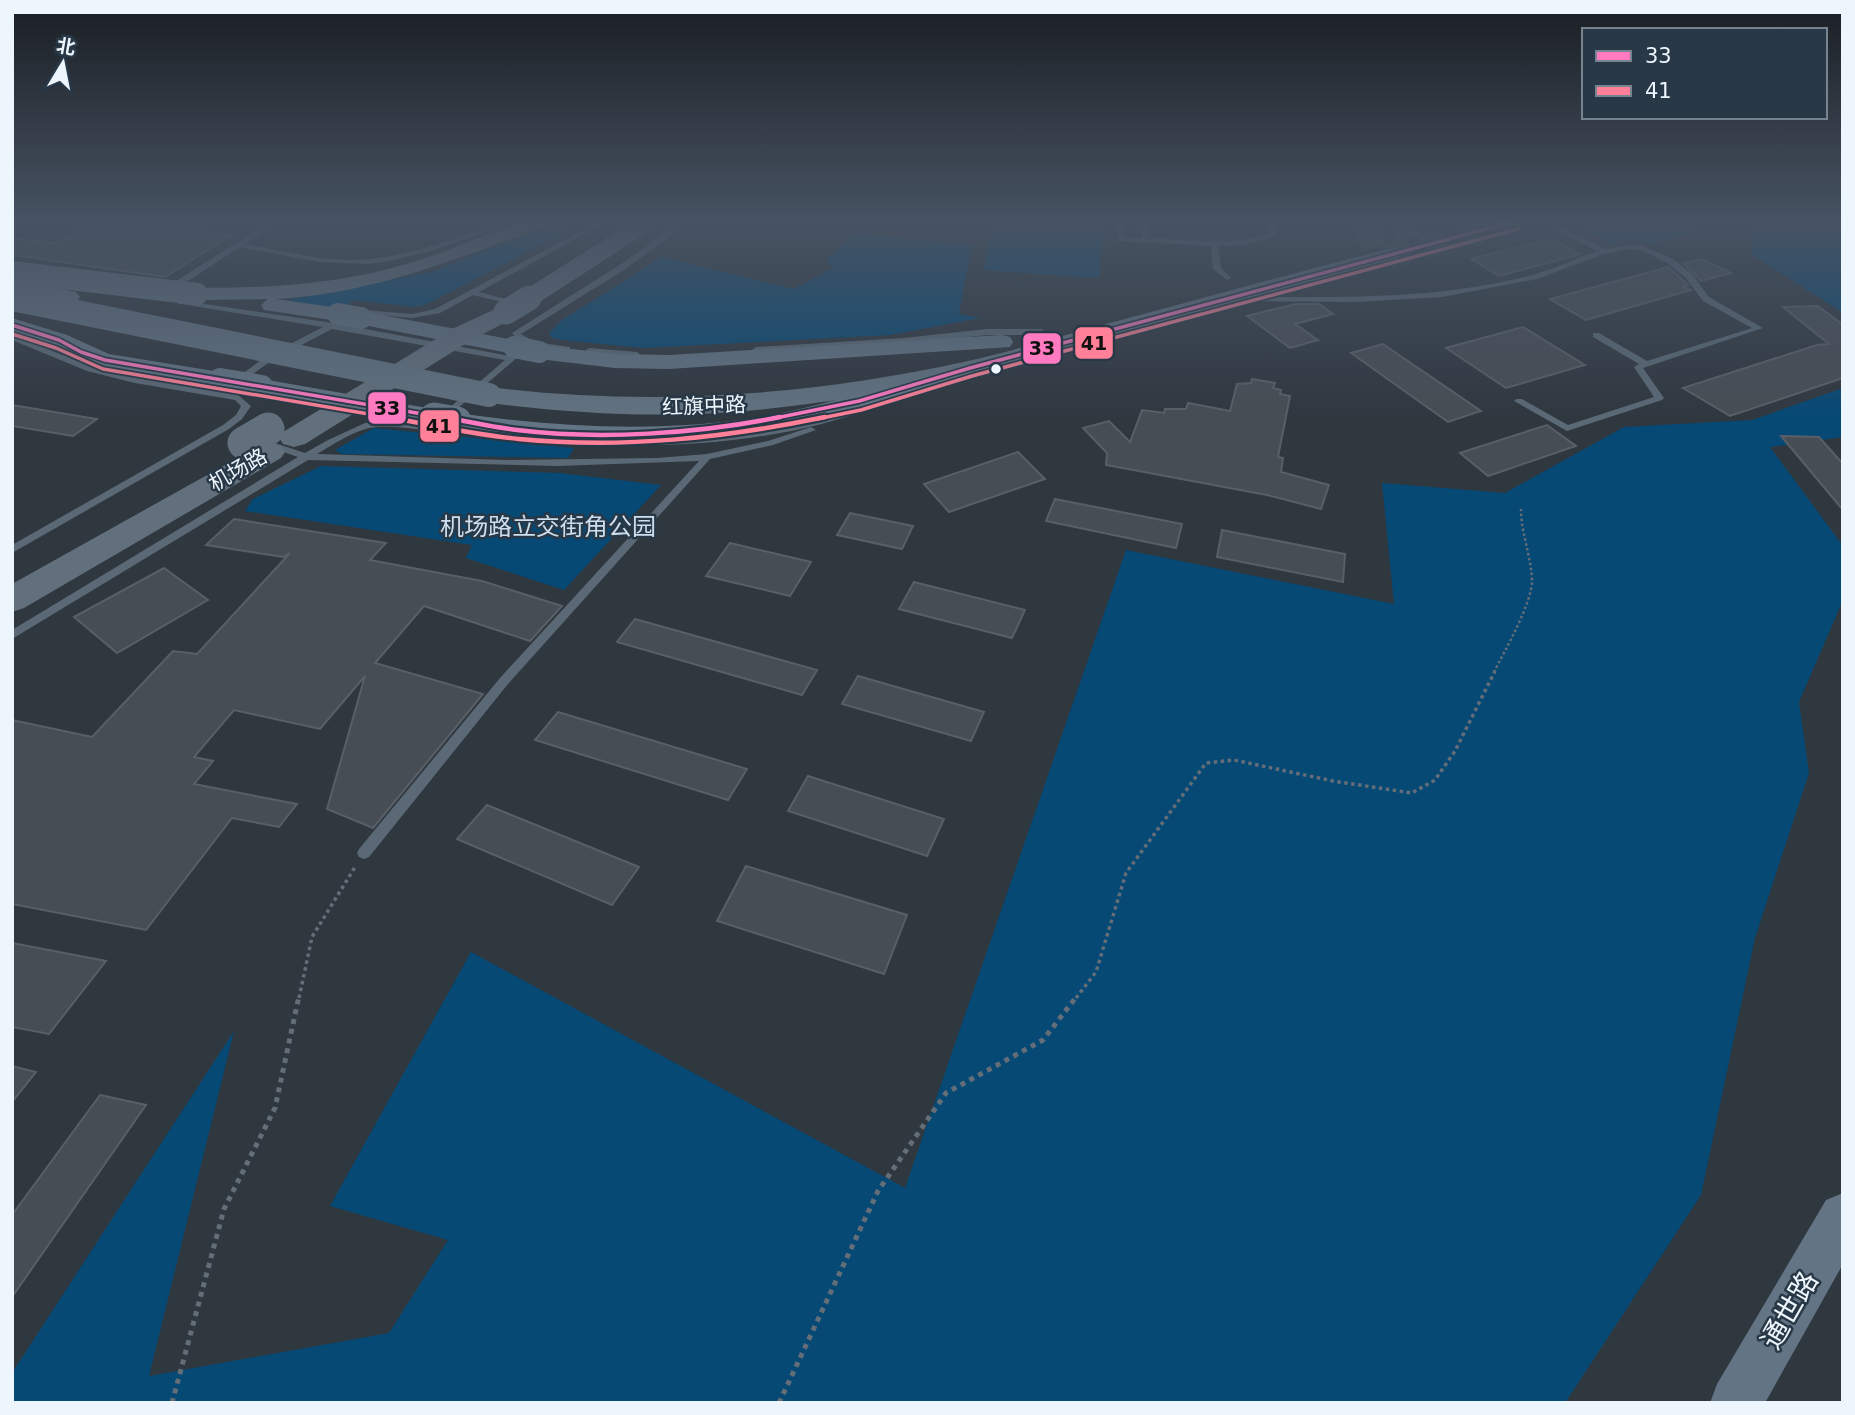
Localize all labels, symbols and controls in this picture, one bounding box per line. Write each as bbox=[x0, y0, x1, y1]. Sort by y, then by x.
north arrow bbox=[28, 28, 98, 98]
legend bbox=[1582, 28, 1827, 119]
text: 北 bbox=[55, 34, 77, 59]
text: 33 bbox=[1645, 44, 1672, 68]
text: 41 bbox=[1645, 79, 1672, 103]
line badge: 41 bbox=[1074, 326, 1114, 360]
line badge: 33 bbox=[1022, 332, 1062, 365]
text: 41 bbox=[1081, 332, 1107, 354]
text: 33 bbox=[1029, 337, 1055, 359]
unlabelled marker bbox=[989, 362, 1003, 376]
line badge: 33 bbox=[367, 391, 407, 425]
street label: 红旗中路 bbox=[662, 393, 746, 419]
text: 33 bbox=[374, 397, 400, 419]
line badge: 41 bbox=[419, 409, 460, 443]
text: 41 bbox=[426, 415, 452, 437]
street label: 机场路 bbox=[205, 444, 271, 496]
park label: 机场路立交街角公园 bbox=[440, 513, 656, 541]
street label: 通世路 bbox=[1754, 1266, 1825, 1355]

